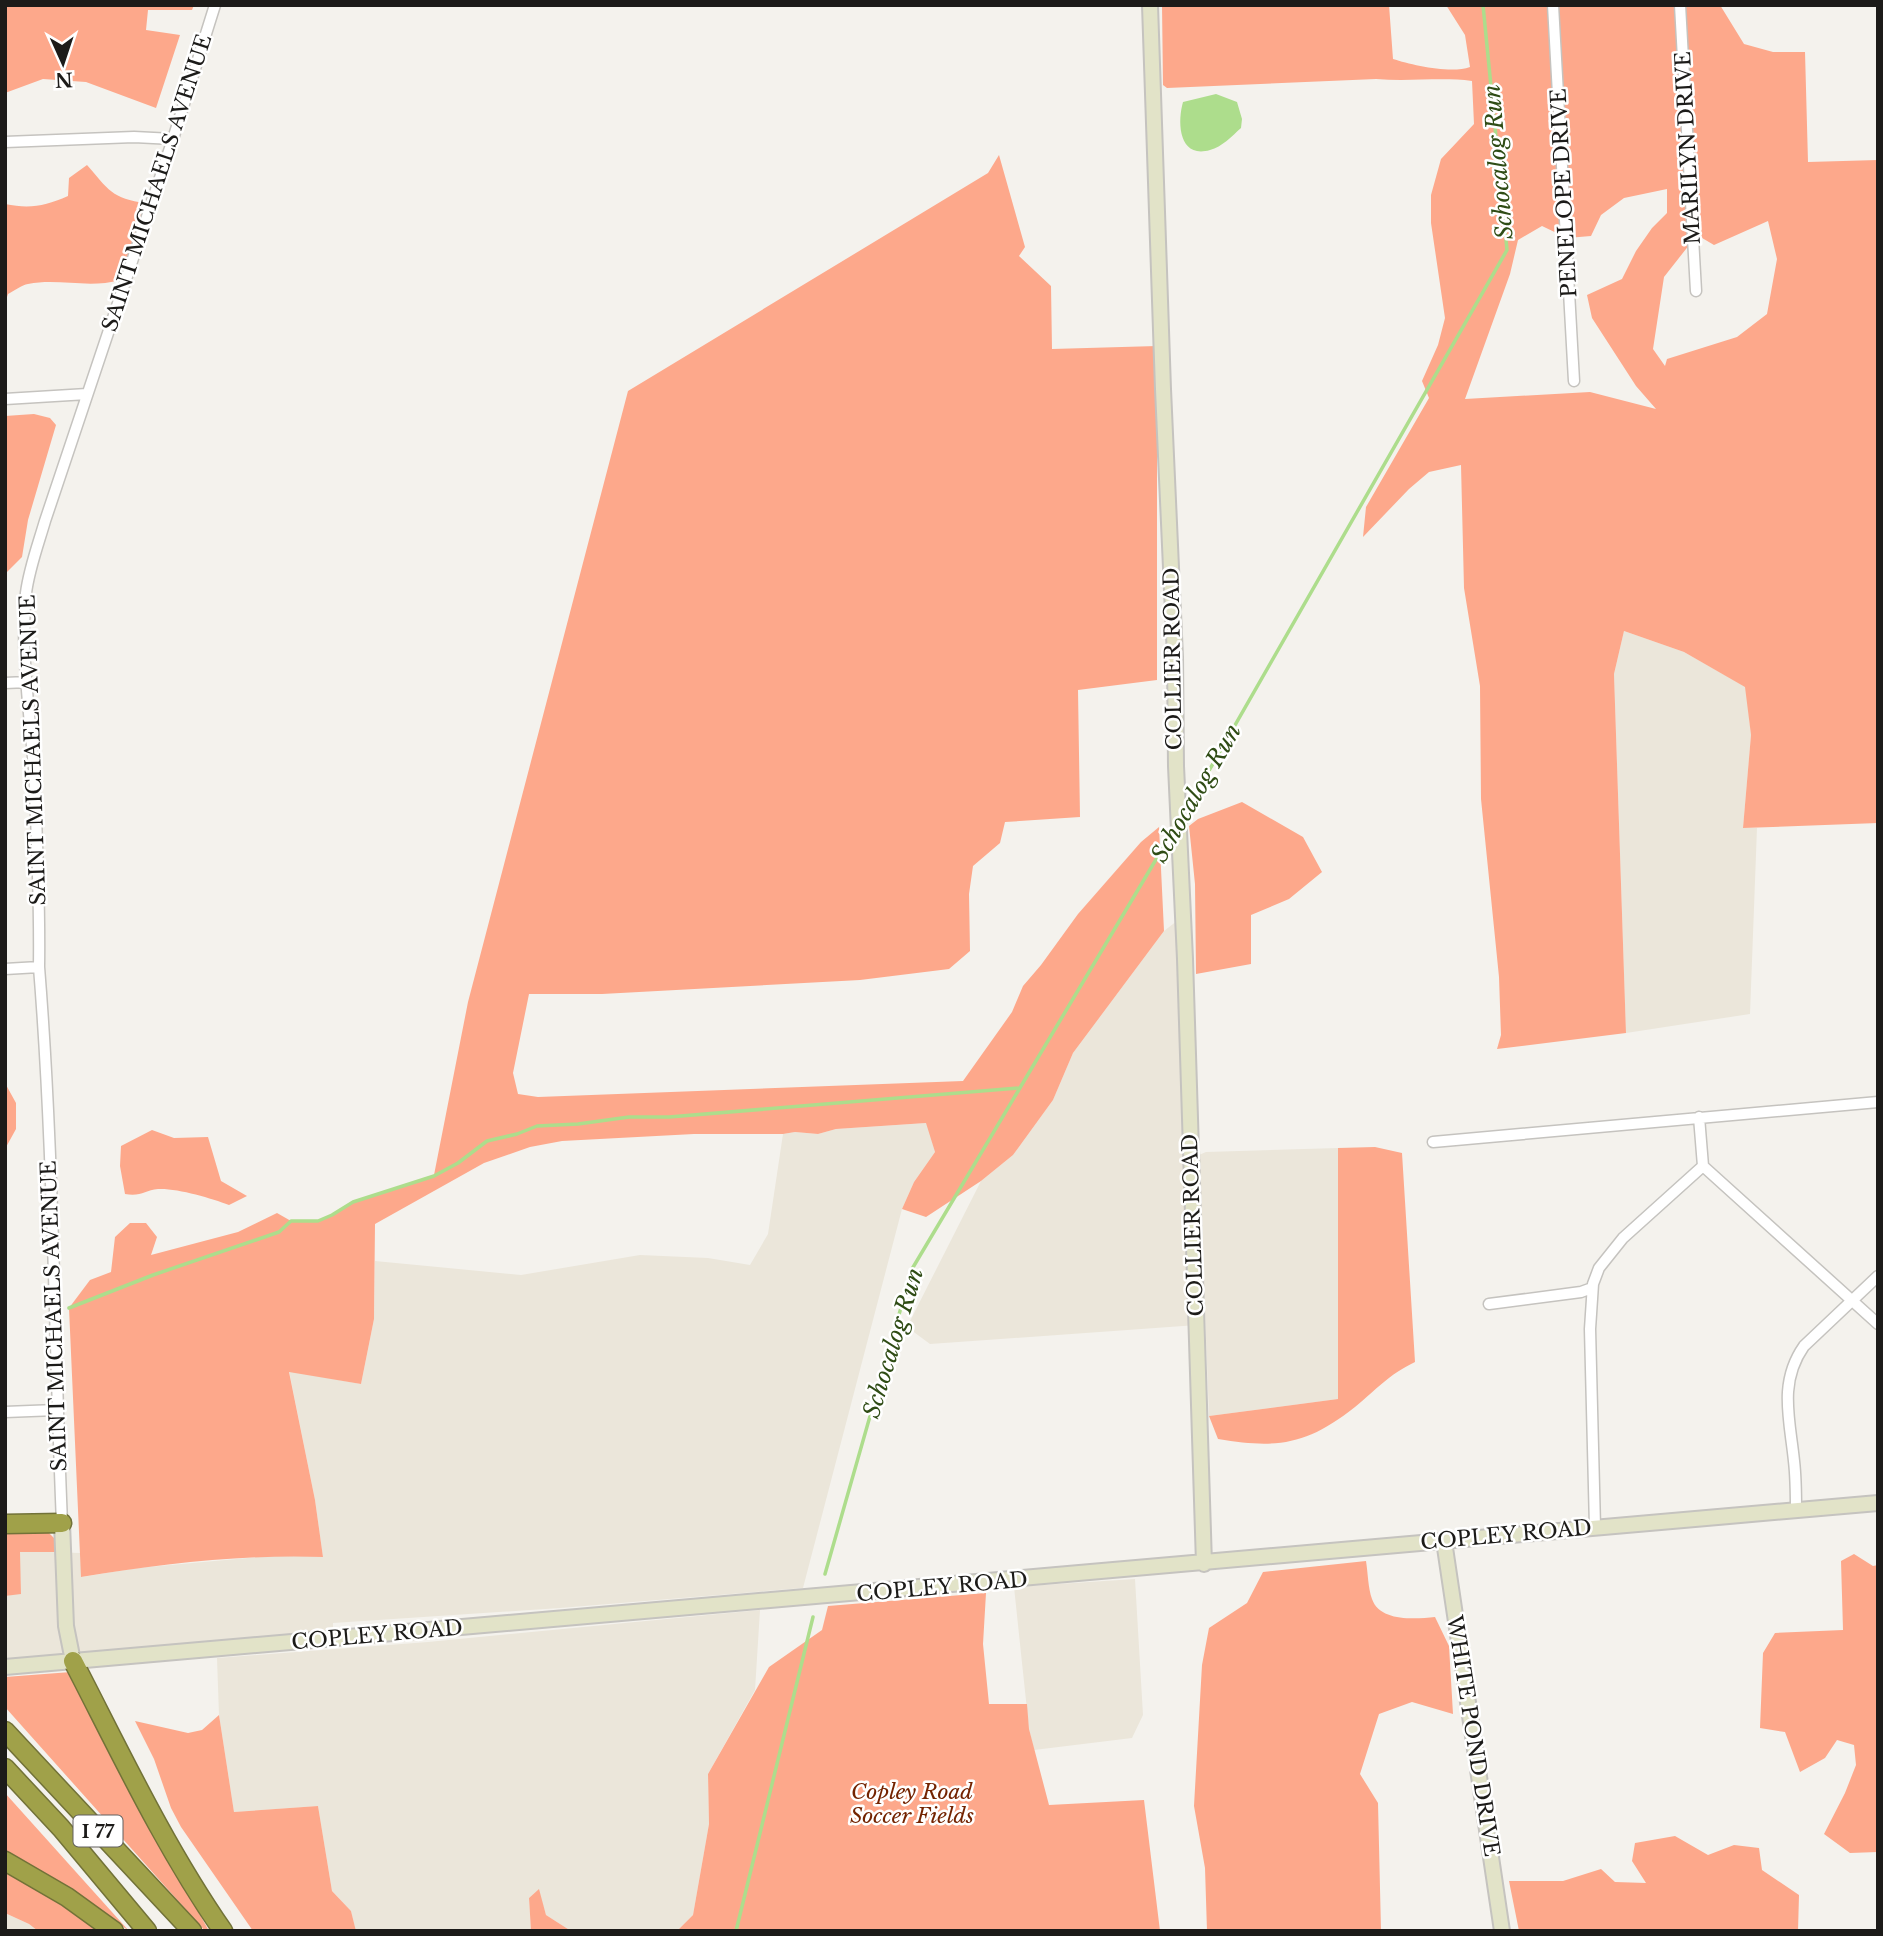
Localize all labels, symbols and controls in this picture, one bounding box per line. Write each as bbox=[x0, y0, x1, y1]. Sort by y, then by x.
north arrow bbox=[28, 28, 98, 98]
street label: SAINT MICHAELS AVENUE bbox=[97, 31, 217, 335]
street label: MARILYN DRIVE bbox=[1670, 51, 1706, 245]
text: N bbox=[54, 68, 73, 91]
water label: Schocalog Run bbox=[1477, 83, 1519, 241]
street label: PENELOPE DRIVE bbox=[1546, 88, 1582, 298]
street label: COLLIER ROAD bbox=[1158, 567, 1188, 751]
street label: SAINT MICHAELS AVENUE bbox=[15, 594, 51, 906]
water label: Schocalog Run bbox=[1145, 719, 1247, 867]
street label: COLLIER ROAD bbox=[1177, 1133, 1209, 1317]
street label: SAINT MICHAELS AVENUE bbox=[36, 1160, 72, 1472]
water label: Schocalog Run bbox=[857, 1265, 929, 1421]
street label: COPLEY ROAD bbox=[1419, 1515, 1593, 1555]
street label: COPLEY ROAD bbox=[855, 1567, 1029, 1607]
street label: WHITE POND DRIVE bbox=[1441, 1613, 1505, 1858]
street label: COPLEY ROAD bbox=[290, 1615, 464, 1655]
park label: Copley Road Soccer Fields bbox=[850, 1779, 974, 1829]
road number: I 77 bbox=[74, 1815, 122, 1846]

